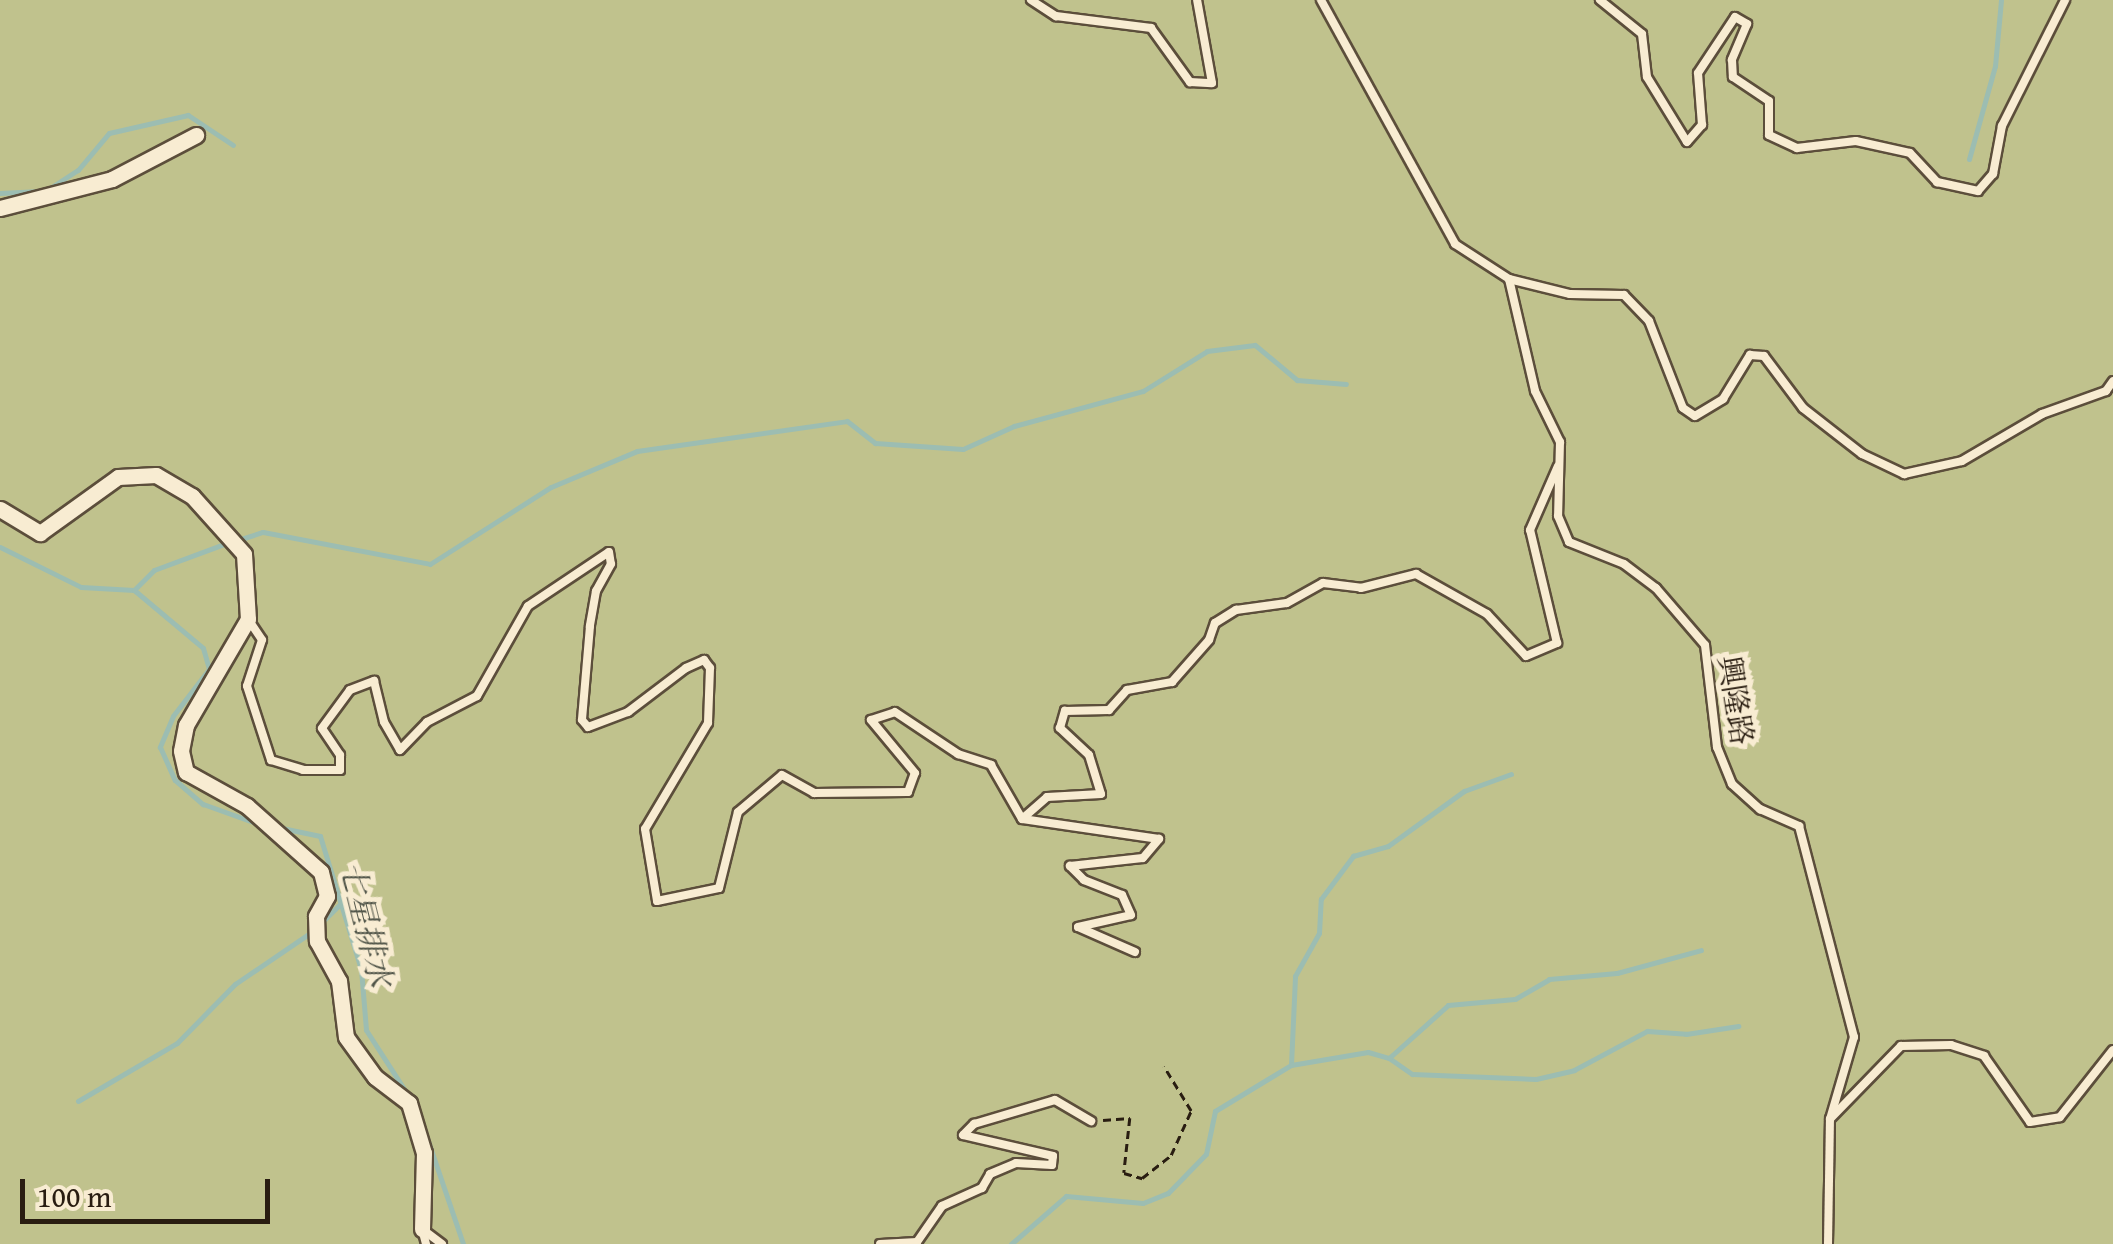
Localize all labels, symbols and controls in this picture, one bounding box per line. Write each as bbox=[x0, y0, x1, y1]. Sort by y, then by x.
street label: 興隆路 bbox=[1711, 653, 1761, 747]
water label: 七星排水 bbox=[332, 857, 400, 991]
scale bar bbox=[25, 1159, 275, 1221]
text: 100 m bbox=[37, 1174, 111, 1218]

